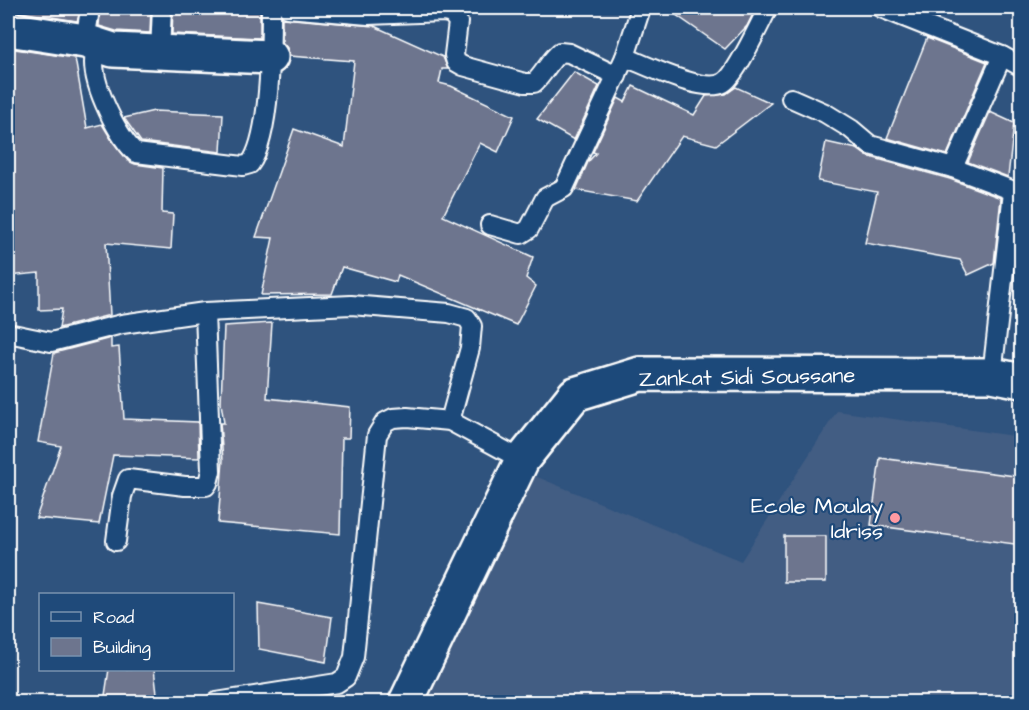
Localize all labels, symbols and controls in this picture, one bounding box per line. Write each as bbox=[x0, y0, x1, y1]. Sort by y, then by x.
street label: Zankat Sidi Soussane bbox=[638, 360, 856, 395]
place label: Ecole Moulay Idriss bbox=[751, 491, 883, 547]
marker: Ecole Moulay Idriss bbox=[888, 511, 902, 525]
legend bbox=[39, 593, 234, 671]
text: Road bbox=[93, 605, 134, 630]
text: Building bbox=[93, 635, 151, 661]

